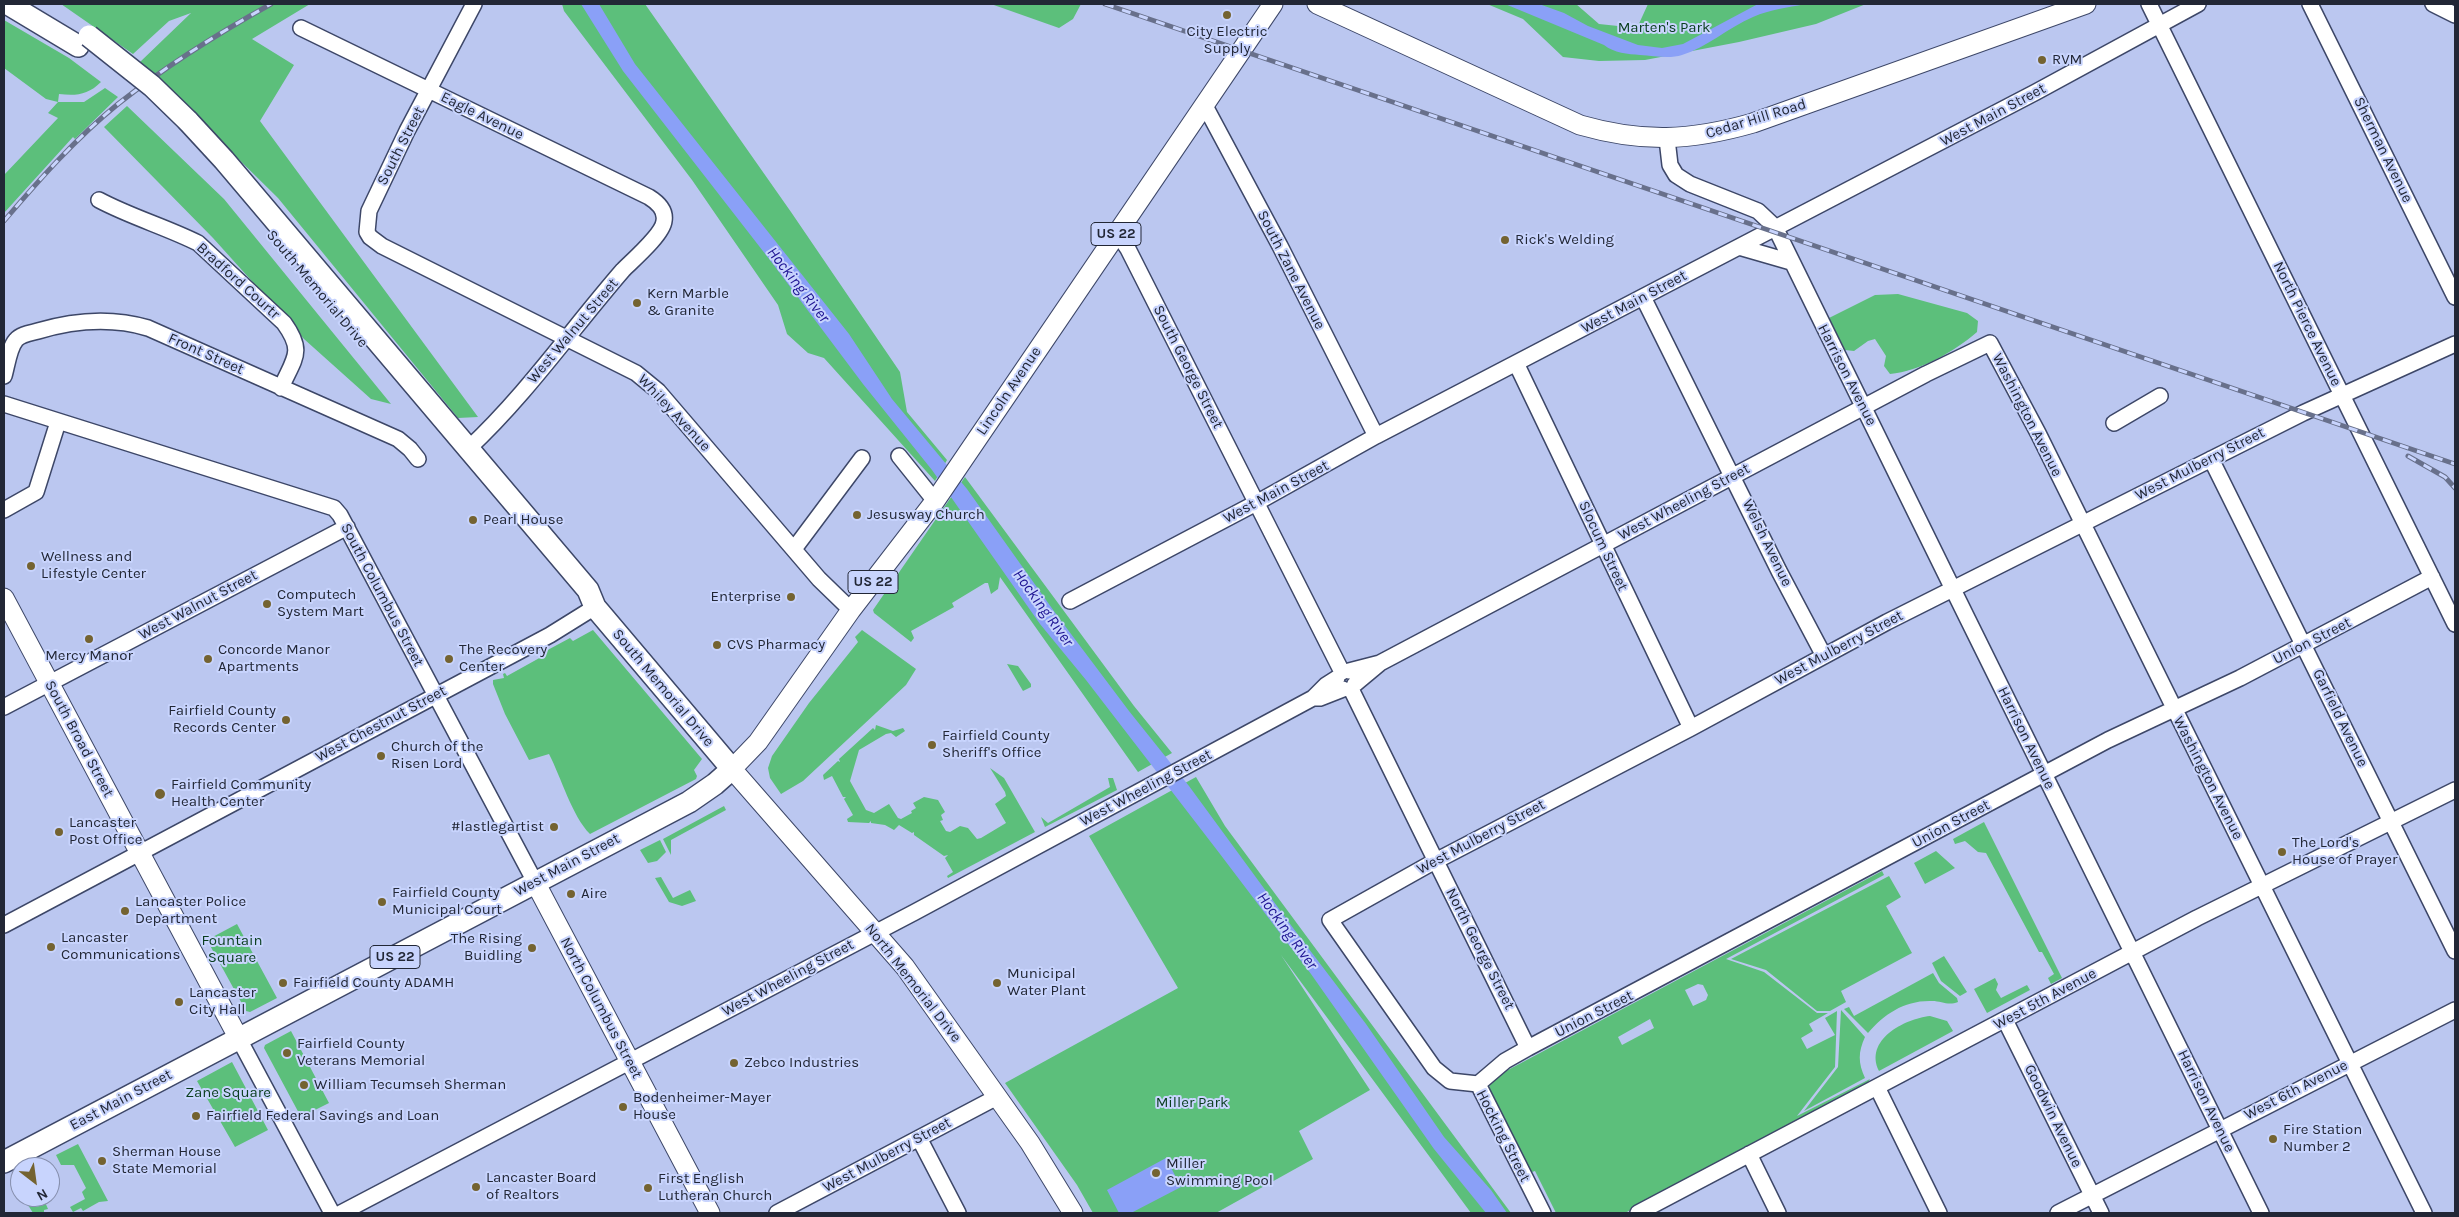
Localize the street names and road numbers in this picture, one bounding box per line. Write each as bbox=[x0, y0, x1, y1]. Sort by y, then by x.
street label: West Main Street bbox=[1937, 80, 2049, 150]
street label: Eagle Avenue bbox=[438, 88, 526, 144]
street label: Sherman Avenue bbox=[2350, 94, 2416, 206]
street label: Cedar Hill Road bbox=[1704, 95, 1808, 143]
street label: South Street bbox=[374, 104, 428, 188]
street label: South Zane Avenue bbox=[1253, 207, 1329, 333]
road number: US 22 bbox=[1091, 222, 1141, 245]
street label: South Memorial Drive bbox=[262, 226, 372, 352]
street label: Bradford Courtr bbox=[193, 239, 283, 323]
street label: North Pierce Avenue bbox=[2269, 259, 2345, 389]
street label: West Main Street bbox=[1578, 267, 1690, 337]
street label: West Walnut Street bbox=[524, 275, 622, 387]
street label: South George Street bbox=[1149, 302, 1227, 432]
street label: Harrison Avenue bbox=[1814, 321, 1880, 429]
street label: Front Street bbox=[165, 329, 247, 379]
street label: Lincoln Avenue bbox=[973, 343, 1045, 439]
street label: Washington Avenue bbox=[1988, 350, 2066, 480]
street label: Whiley Avenue bbox=[634, 371, 714, 455]
street label: West Mulberry Street bbox=[2132, 424, 2268, 504]
street label: West Main Street bbox=[1220, 457, 1332, 527]
street label: West Wheeling Street bbox=[1615, 460, 1753, 544]
street label: Welsh Avenue bbox=[1738, 496, 1796, 590]
street label: Slocum Street bbox=[1574, 498, 1632, 594]
street label: South Columbus Street bbox=[337, 520, 427, 670]
street label: West Walnut Street bbox=[136, 566, 260, 644]
road number: US 22 bbox=[848, 570, 898, 594]
street label: West Mulberry Street bbox=[1772, 607, 1906, 689]
street label: Union Street bbox=[2270, 614, 2354, 668]
street label: South Memorial Drive bbox=[608, 625, 718, 751]
street label: Garfield Avenue bbox=[2309, 666, 2371, 770]
street label: South Broad Street bbox=[41, 678, 117, 800]
street label: West Chestnut Street bbox=[312, 682, 450, 766]
street label: Harrison Avenue bbox=[1993, 684, 2059, 792]
street label: Washington Avenue bbox=[2169, 713, 2247, 843]
street label: West Wheeling Street bbox=[1077, 746, 1215, 830]
street label: West Mulberry Street bbox=[1414, 796, 1548, 878]
street label: Union Street bbox=[1909, 796, 1993, 852]
street label: West Main Street bbox=[511, 830, 623, 900]
street label: North George Street bbox=[1442, 885, 1518, 1013]
street label: North Memorial Drive bbox=[861, 920, 965, 1046]
street label: North Columbus Street bbox=[556, 934, 646, 1082]
street label: West Wheeling Street bbox=[719, 936, 857, 1020]
road number: US 22 bbox=[370, 946, 420, 969]
street label: West 5th Avenue bbox=[1991, 964, 2099, 1034]
street label: Union Street bbox=[1552, 987, 1636, 1041]
street label: Harrison Avenue bbox=[2173, 1047, 2239, 1155]
street label: West 6th Avenue bbox=[2241, 1056, 2351, 1124]
street label: Goodwin Avenue bbox=[2020, 1062, 2086, 1170]
street label: East Main Street bbox=[67, 1066, 175, 1134]
street label: Hocking Street bbox=[1472, 1087, 1534, 1185]
street label: West Mulberry Street bbox=[820, 1114, 954, 1196]

